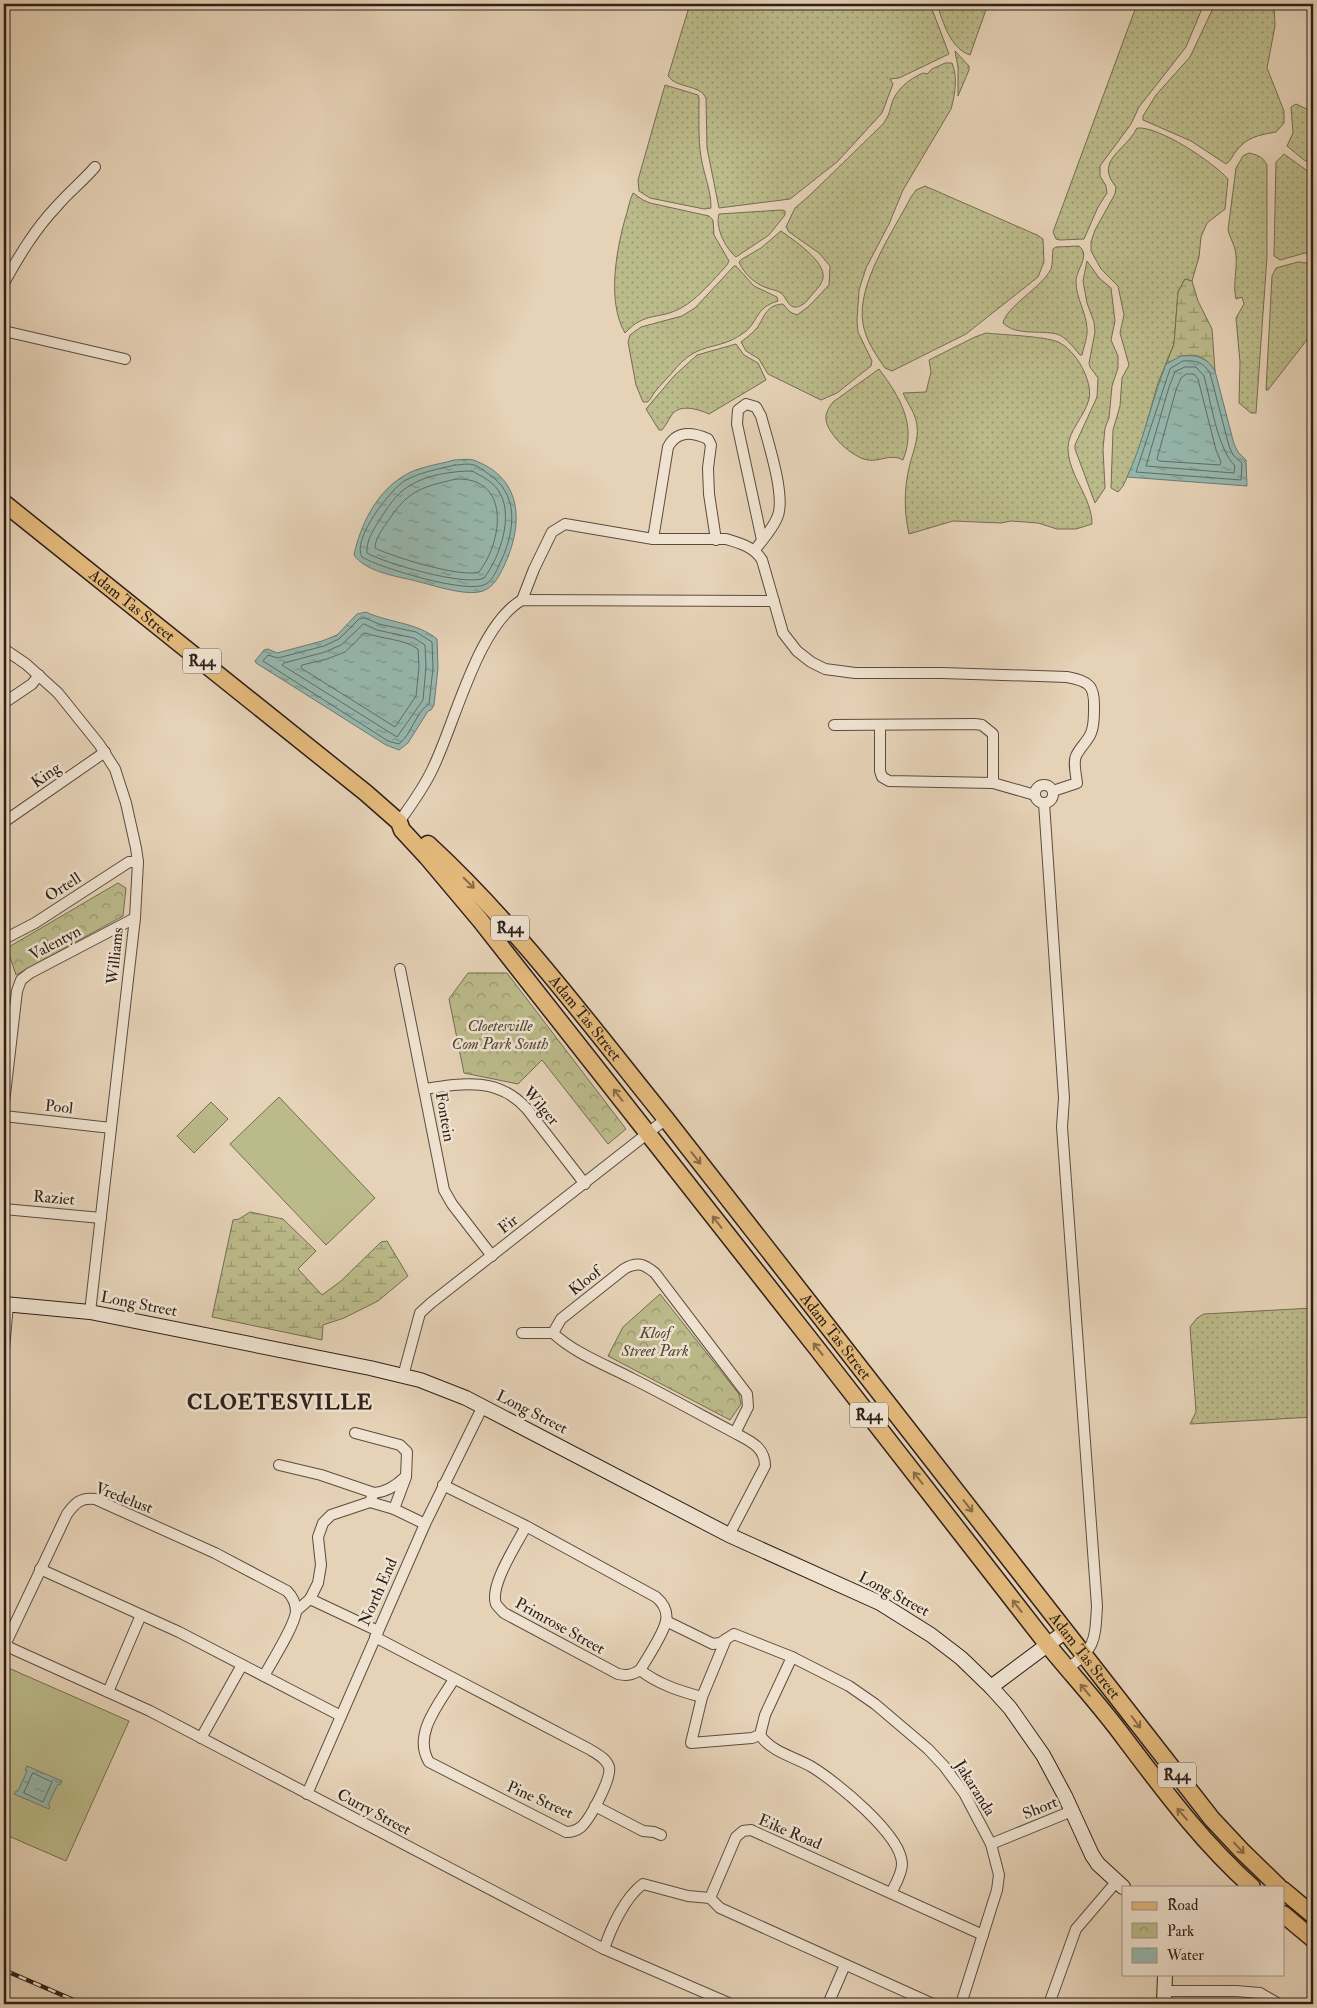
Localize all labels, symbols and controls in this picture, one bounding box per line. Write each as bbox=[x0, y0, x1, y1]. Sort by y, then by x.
street label: Adam Tas Street bbox=[84, 564, 179, 646]
road number: R44 bbox=[183, 648, 221, 674]
street label: King bbox=[27, 757, 66, 792]
street label: Ortell bbox=[41, 868, 85, 906]
one-way arrow bbox=[463, 877, 475, 889]
road number: R44 bbox=[491, 916, 529, 940]
street label: Valentyn bbox=[26, 921, 84, 965]
street label: Williams bbox=[102, 926, 128, 987]
street label: Adam Tas Street bbox=[544, 971, 626, 1065]
park label: Cloetesville Com Park South bbox=[452, 1016, 548, 1054]
street label: Wilger bbox=[518, 1082, 563, 1130]
one-way arrow bbox=[612, 1089, 623, 1102]
street label: Fontein bbox=[431, 1091, 459, 1143]
street label: Pool bbox=[44, 1096, 74, 1118]
one-way arrow bbox=[691, 1151, 701, 1165]
street label: Raziet bbox=[32, 1186, 76, 1210]
street label: Fir bbox=[494, 1210, 522, 1238]
one-way arrow bbox=[711, 1216, 722, 1229]
street label: Kloof bbox=[565, 1260, 607, 1300]
street label: Long Street bbox=[99, 1287, 179, 1321]
street label: Adam Tas Street bbox=[795, 1288, 876, 1384]
park label: Kloof Street Park bbox=[621, 1323, 689, 1361]
one-way arrow bbox=[812, 1343, 823, 1356]
street label: Long Street bbox=[493, 1386, 571, 1438]
district label: CLOETESVILLE bbox=[187, 1389, 373, 1416]
road number: R44 bbox=[850, 1402, 888, 1428]
one-way arrow bbox=[912, 1471, 923, 1484]
street label: Vredelust bbox=[92, 1478, 156, 1518]
one-way arrow bbox=[963, 1500, 974, 1513]
street label: North End bbox=[354, 1555, 402, 1629]
street label: Long Street bbox=[855, 1567, 933, 1621]
street label: Primrose Street bbox=[512, 1593, 608, 1659]
one-way arrow bbox=[1012, 1600, 1023, 1613]
street label: Adam Tas Street bbox=[1044, 1608, 1125, 1703]
one-way arrow bbox=[1079, 1684, 1091, 1697]
one-way arrow bbox=[1131, 1715, 1142, 1728]
street label: Jakaranda bbox=[949, 1756, 1000, 1820]
road number: R44 bbox=[1158, 1762, 1196, 1788]
street label: Pine Street bbox=[504, 1777, 576, 1823]
street label: Curry Street bbox=[334, 1784, 414, 1840]
street label: Short bbox=[1019, 1792, 1061, 1824]
one-way arrow bbox=[1176, 1807, 1187, 1820]
street label: Eike Road bbox=[755, 1810, 825, 1854]
one-way arrow bbox=[1233, 1842, 1245, 1854]
legend bbox=[1122, 1886, 1284, 1976]
text: Road bbox=[1167, 1896, 1199, 1915]
text: Park bbox=[1167, 1922, 1194, 1941]
text: Water bbox=[1166, 1946, 1204, 1965]

